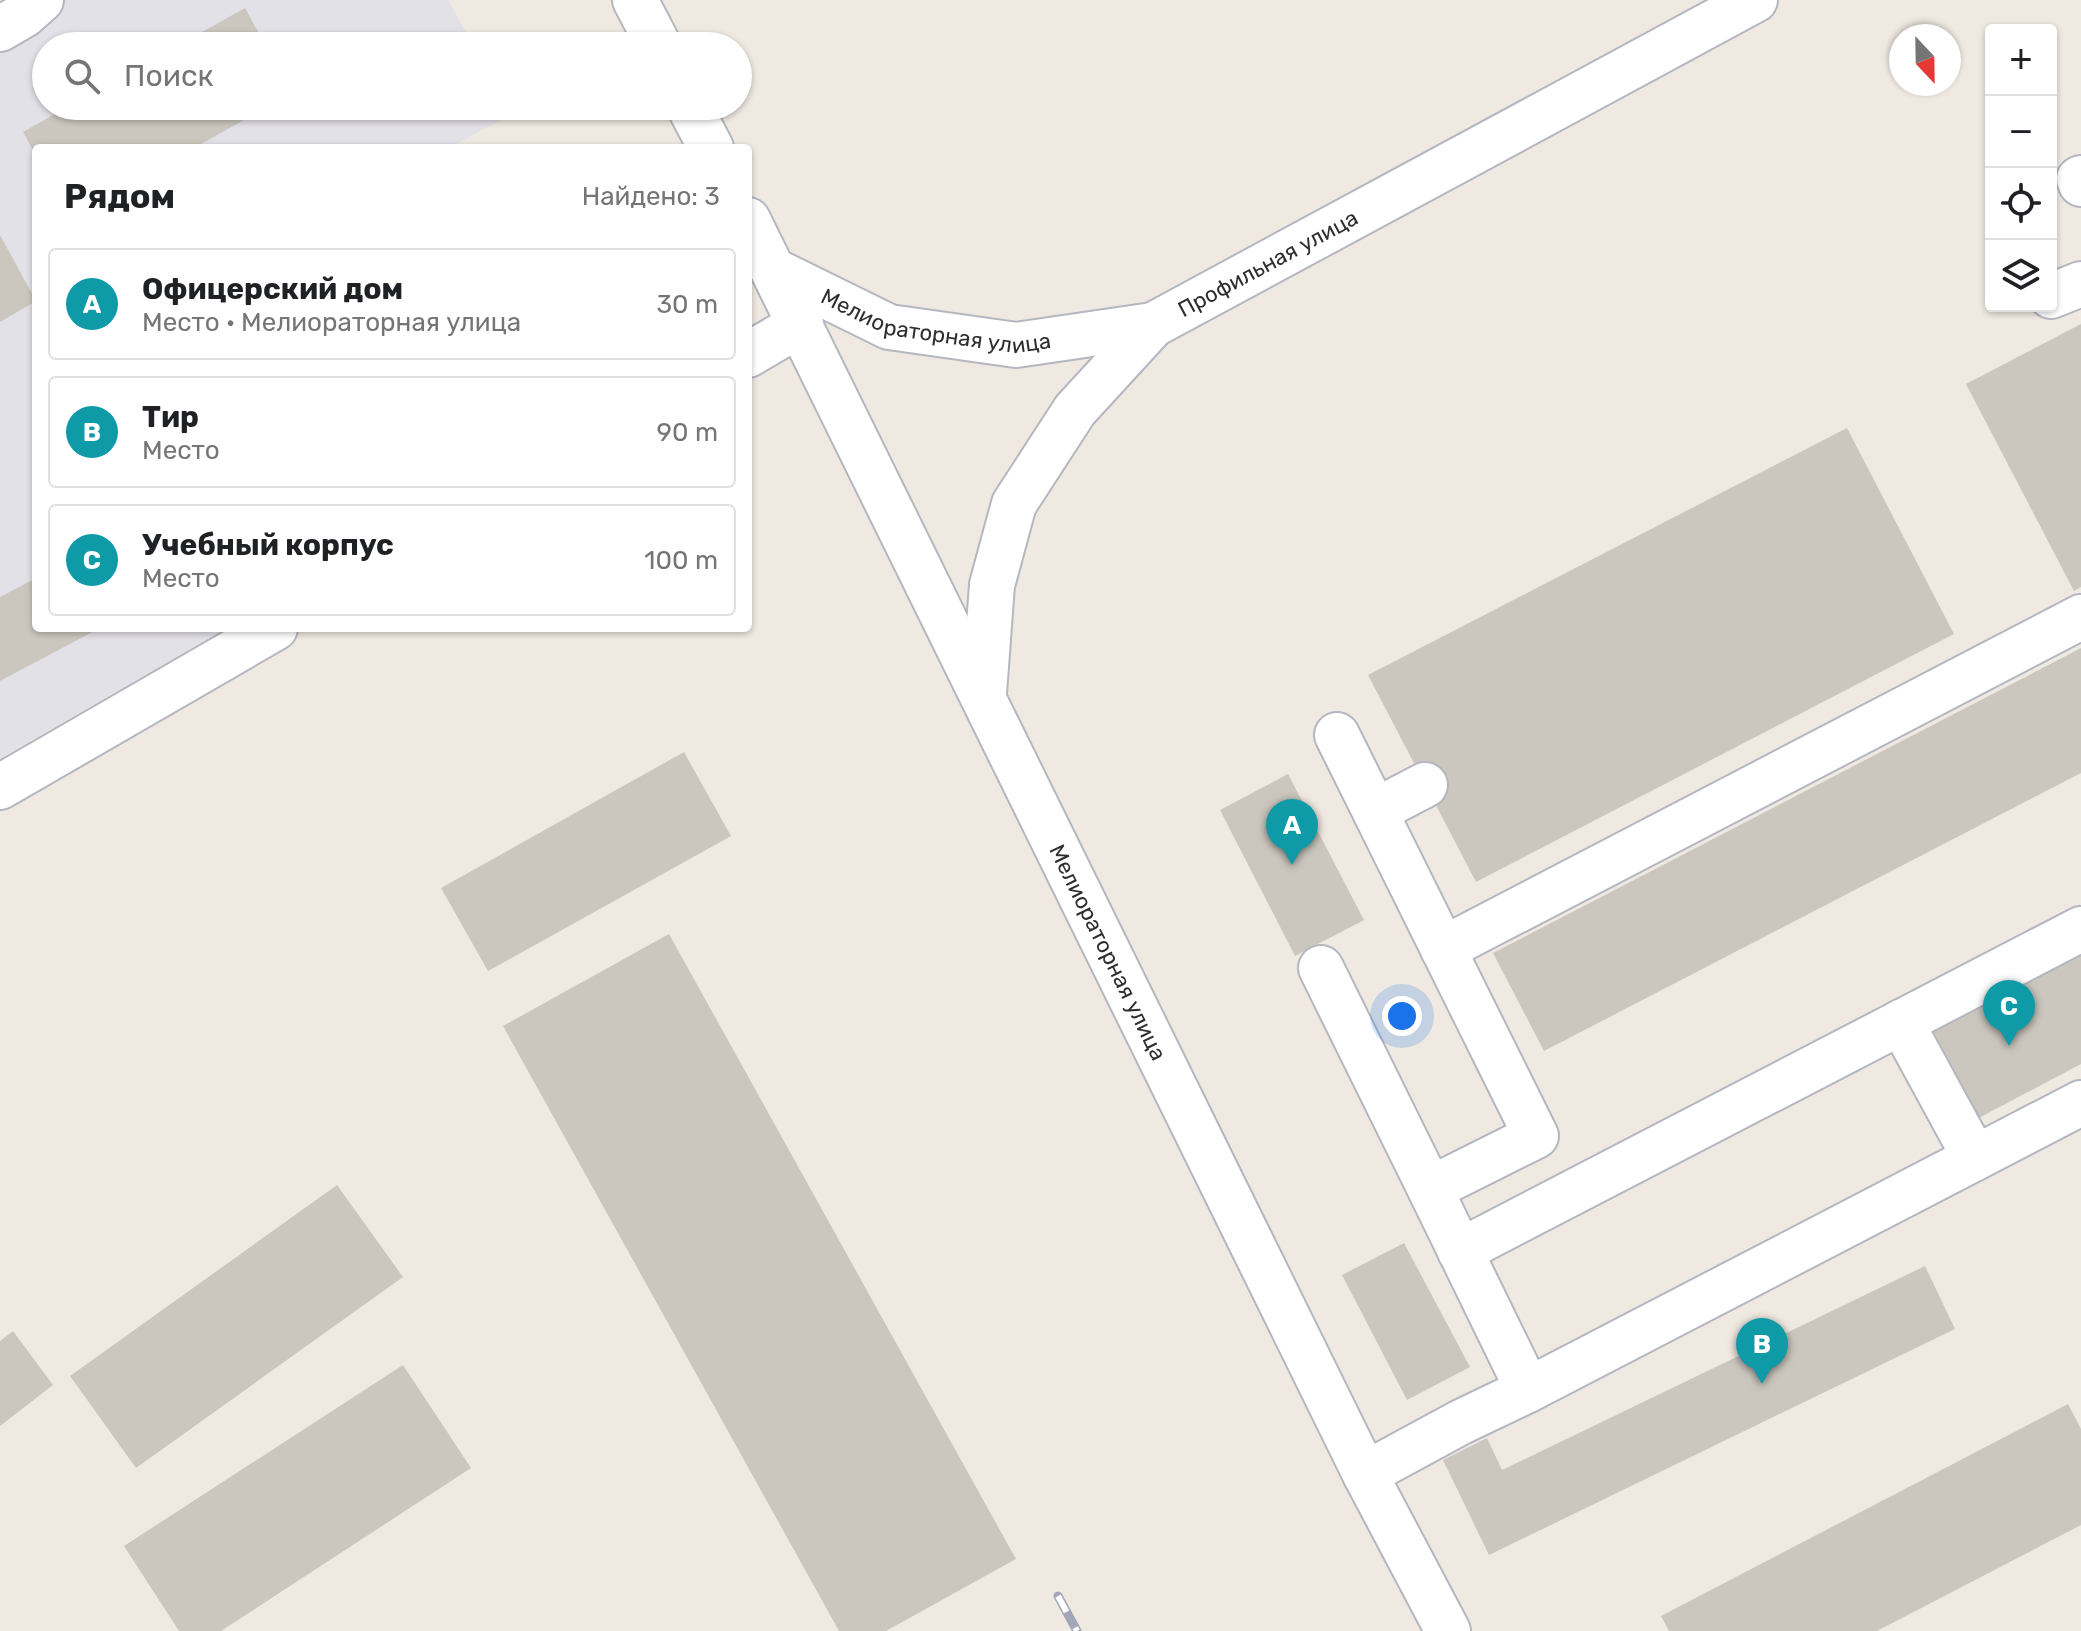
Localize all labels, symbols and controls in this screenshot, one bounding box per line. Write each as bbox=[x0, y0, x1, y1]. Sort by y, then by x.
north arrow bbox=[1889, 24, 1961, 96]
map controls bbox=[1985, 24, 2057, 312]
button: + bbox=[1985, 24, 2057, 96]
search box bbox=[32, 32, 752, 120]
icon: search bbox=[60, 54, 104, 98]
text: Поиск bbox=[124, 58, 214, 94]
button: − bbox=[1985, 96, 2057, 168]
button: locate bbox=[1985, 168, 2057, 240]
text: Рядом bbox=[64, 176, 175, 217]
text: Найдено: 3 bbox=[582, 181, 720, 212]
street label: Профильная улица bbox=[1173, 204, 1363, 323]
button: layers bbox=[1985, 240, 2057, 312]
text: Офицерский дом bbox=[142, 271, 403, 307]
street label: Мелиораторная улица bbox=[817, 283, 1053, 359]
text: A bbox=[83, 289, 101, 320]
text: 30 m bbox=[656, 289, 718, 320]
text: Место · Мелиораторная улица bbox=[142, 307, 521, 338]
text: Тир bbox=[142, 399, 199, 435]
text: B bbox=[83, 417, 101, 448]
text: 90 m bbox=[657, 417, 718, 448]
text: Место bbox=[142, 435, 220, 466]
text: Учебный корпус bbox=[142, 527, 394, 563]
text: C bbox=[83, 545, 101, 576]
text: 100 m bbox=[644, 545, 718, 576]
text: Место bbox=[142, 563, 220, 594]
pin: A bbox=[1266, 799, 1318, 865]
street label: Мелиораторная улица bbox=[1043, 840, 1172, 1065]
pin: C bbox=[1983, 980, 2035, 1046]
your location bbox=[1382, 996, 1422, 1036]
pin: B bbox=[1736, 1318, 1788, 1384]

